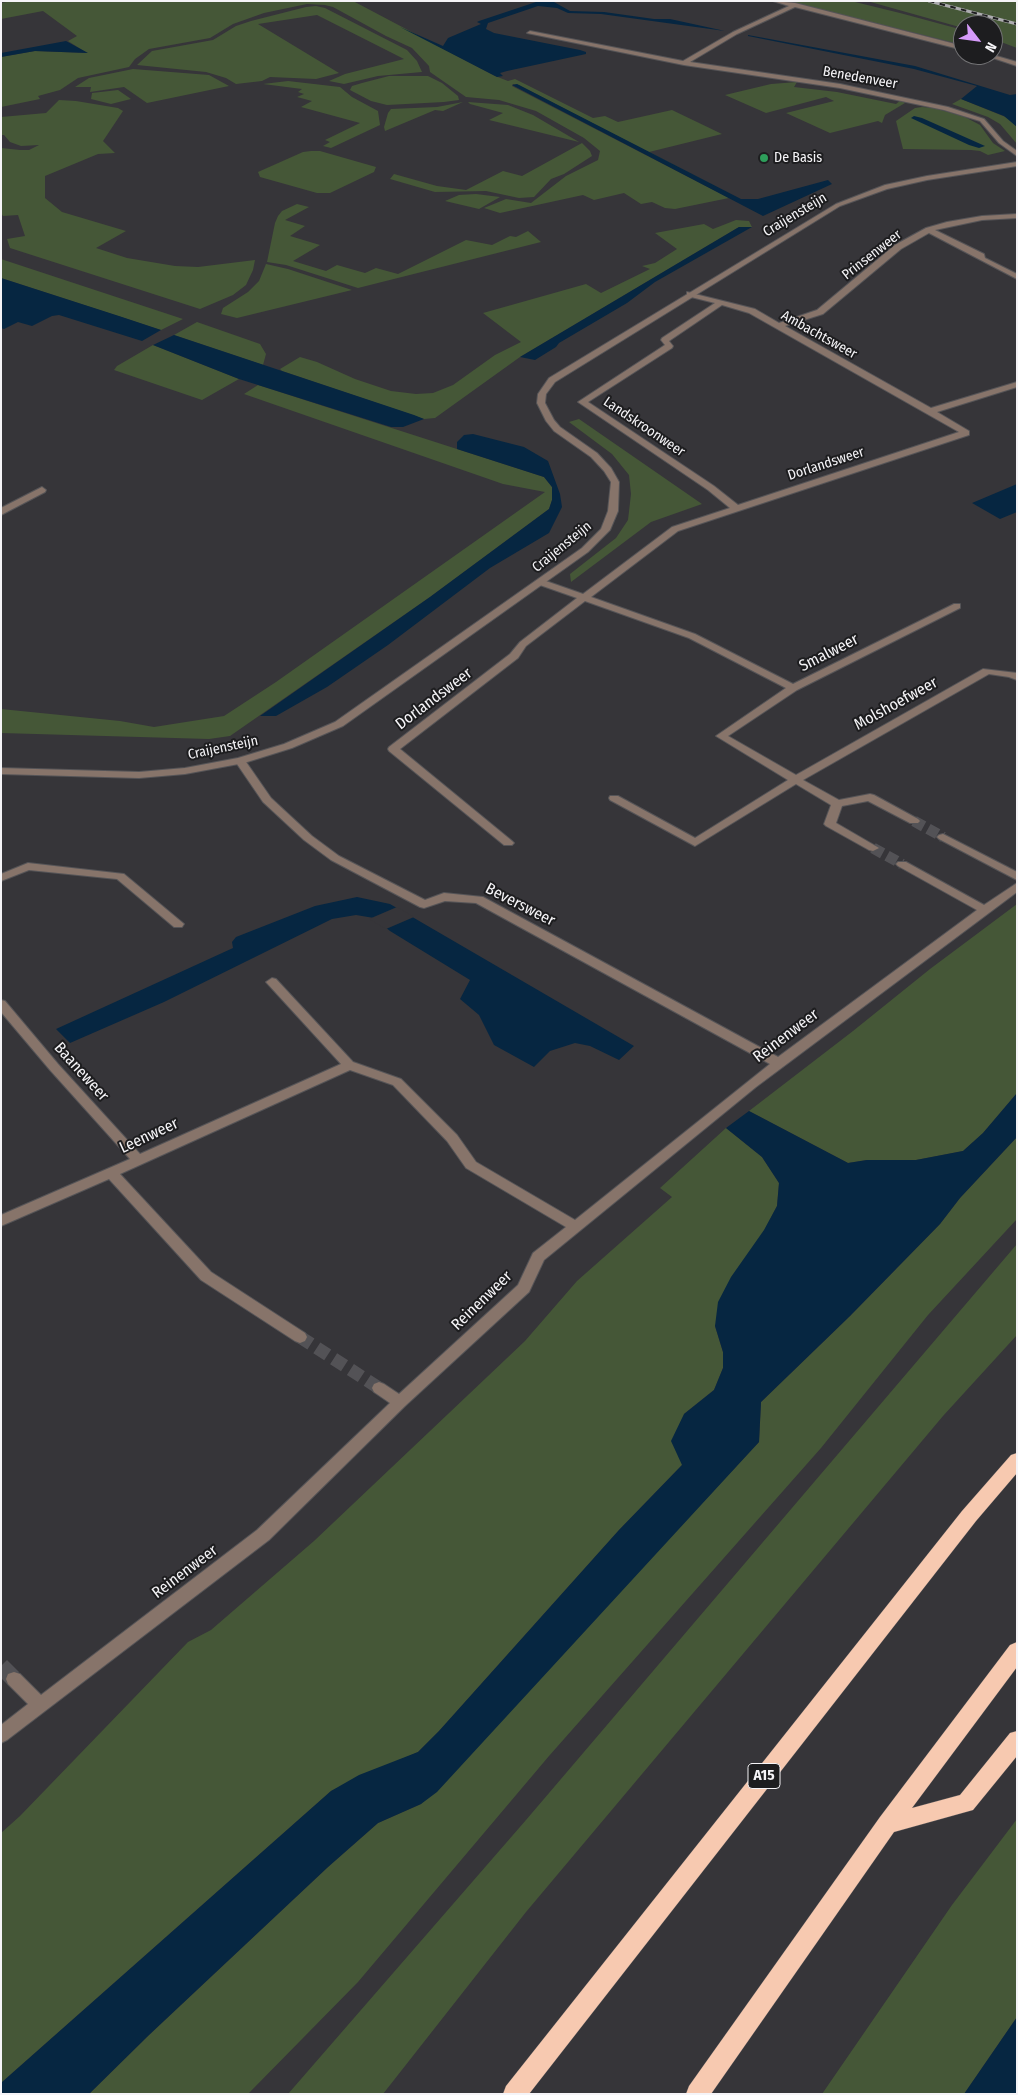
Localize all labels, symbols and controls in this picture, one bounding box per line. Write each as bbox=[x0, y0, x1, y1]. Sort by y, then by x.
north arrow bbox=[953, 15, 1003, 65]
text: N bbox=[981, 39, 1000, 55]
street label: Benedenveer bbox=[821, 63, 899, 93]
place label: De Basis bbox=[774, 150, 822, 166]
marker: De Basis bbox=[758, 152, 770, 164]
street label: Craijensteijn bbox=[760, 189, 830, 241]
street label: Prinsenweer bbox=[839, 227, 905, 283]
street label: Ambachtsweer bbox=[778, 307, 860, 363]
street label: Landskroonweer bbox=[600, 394, 688, 460]
street label: Dorlandsweer bbox=[786, 444, 866, 484]
street label: Craijensteijn bbox=[529, 518, 595, 576]
street label: Smalweer bbox=[796, 630, 862, 676]
street label: Dorlandsweer bbox=[392, 664, 476, 734]
street label: Molshoefweer bbox=[851, 673, 941, 735]
street label: Craijensteijn bbox=[186, 732, 260, 764]
street label: Beversweer bbox=[482, 879, 558, 931]
street label: Reinenweer bbox=[749, 1005, 823, 1067]
street label: Baaneweer bbox=[50, 1039, 112, 1105]
street label: Leenweer bbox=[116, 1114, 182, 1158]
street label: Reinenweer bbox=[448, 1267, 516, 1335]
street label: Reinenweer bbox=[148, 1541, 222, 1603]
road number: A15 bbox=[748, 1764, 780, 1788]

